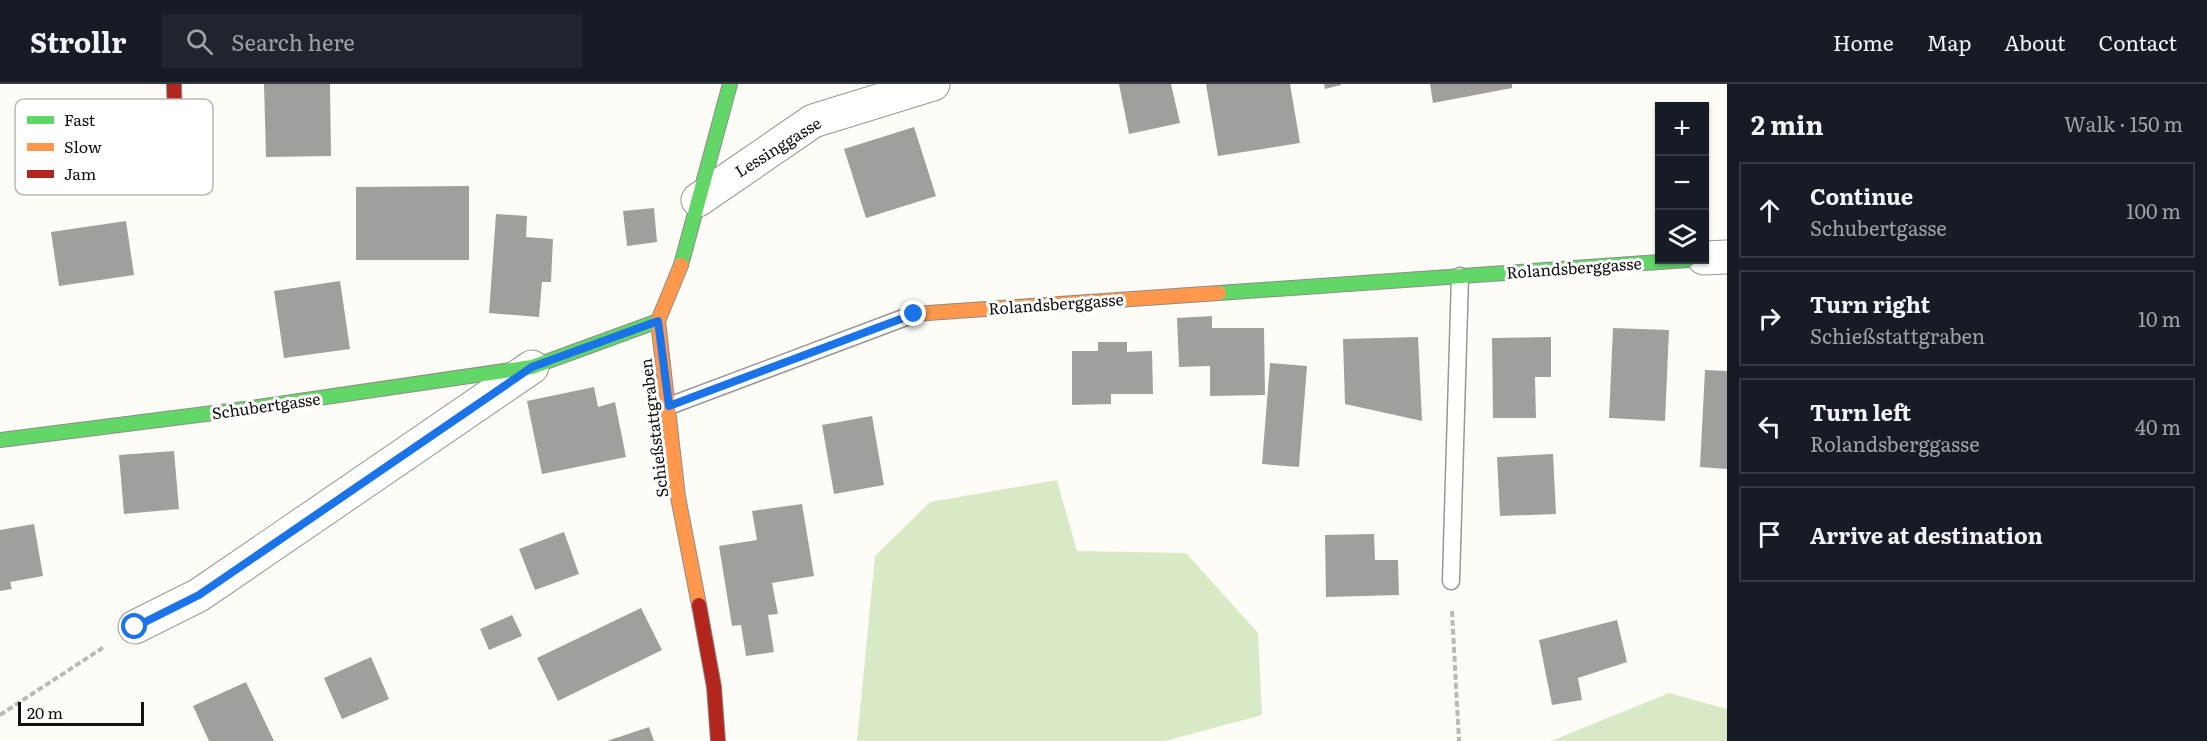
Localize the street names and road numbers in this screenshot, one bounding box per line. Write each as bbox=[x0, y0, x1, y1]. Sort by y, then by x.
street label: Lessinggasse bbox=[730, 110, 825, 182]
street label: Rolandsberggasse bbox=[1505, 250, 1642, 284]
street label: Rolandsberggasse bbox=[987, 286, 1124, 320]
street label: Schießstattgraben bbox=[633, 357, 673, 499]
street label: Schubertgasse bbox=[210, 386, 322, 425]

